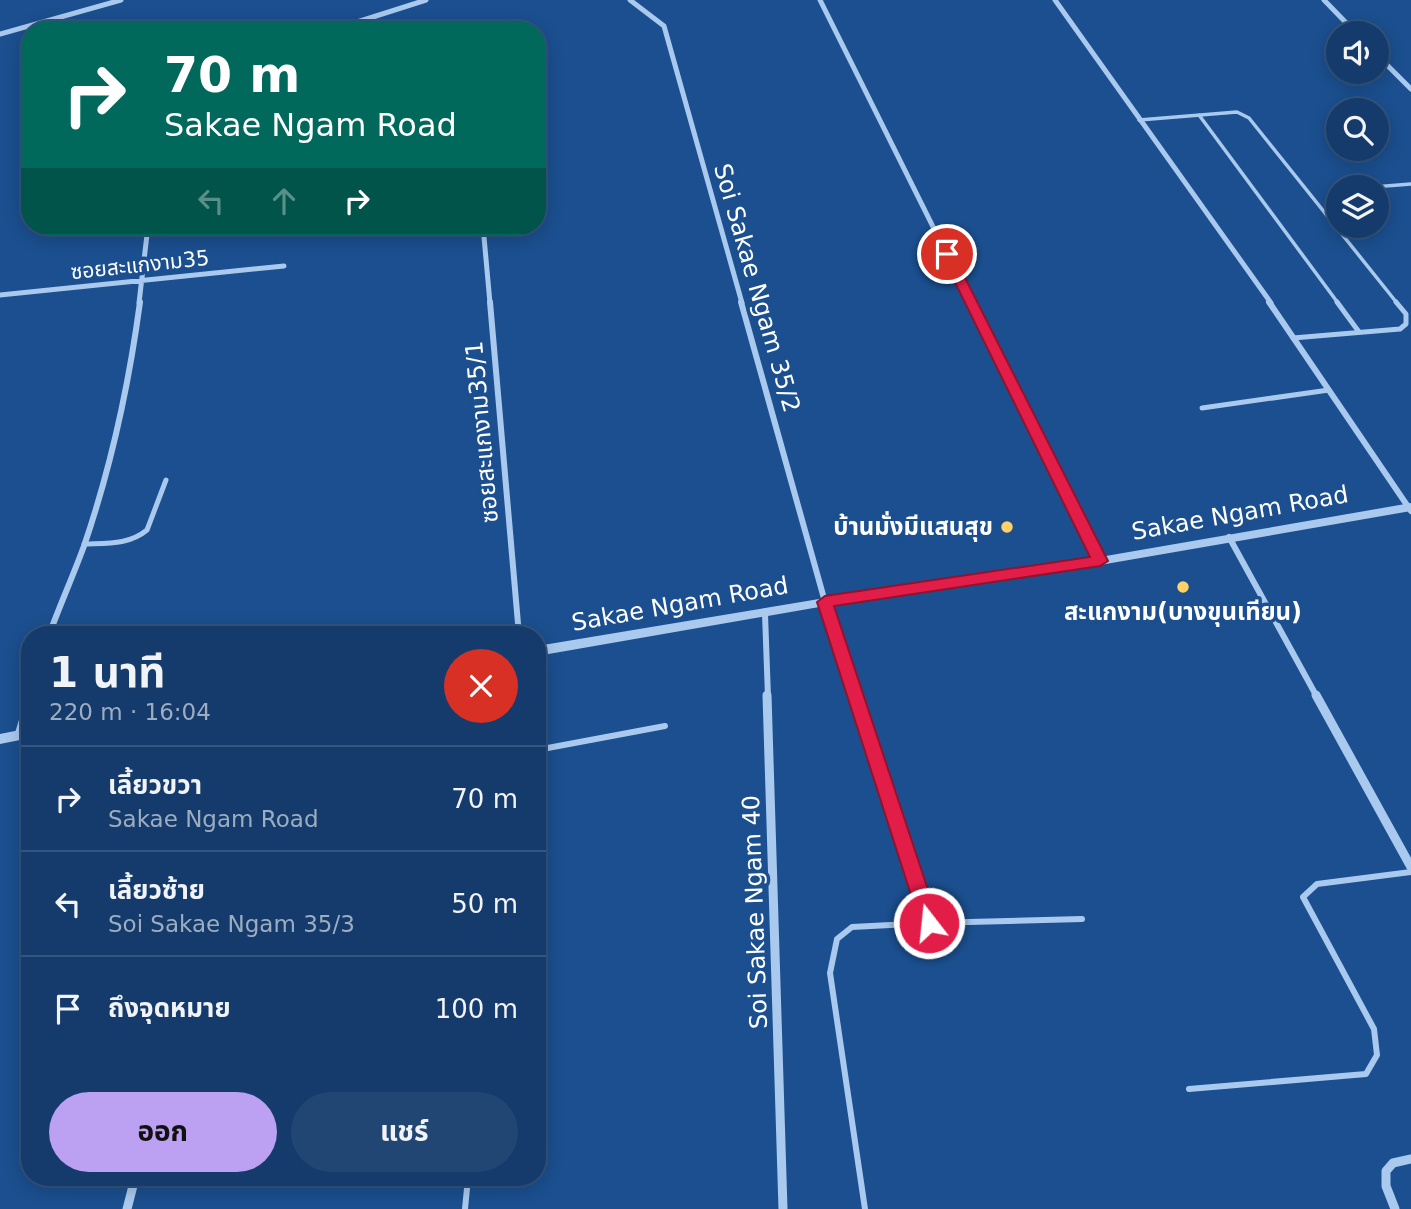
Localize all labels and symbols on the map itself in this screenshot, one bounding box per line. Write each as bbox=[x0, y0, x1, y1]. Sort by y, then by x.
street label: Soi Sakae Ngam 35/2 bbox=[708, 160, 806, 416]
pin bbox=[917, 224, 977, 284]
street label: ซอยสะแกงาม35 bbox=[69, 246, 211, 284]
street label: ซอยสะแกงาม35/1 bbox=[460, 340, 504, 524]
street label: Sakae Ngam Road bbox=[1129, 480, 1351, 546]
place label: บ้านมั่งมีแสนสุข bbox=[833, 511, 993, 542]
marker: บ้านมั่งมีแสนสุข bbox=[999, 519, 1015, 535]
street label: Sakae Ngam Road bbox=[569, 571, 791, 637]
marker: สะแกงาม(บางขุนเทียน) bbox=[1175, 579, 1191, 595]
place label: สะแกงาม(บางขุนเทียน) bbox=[1064, 598, 1302, 627]
street label: Soi Sakae Ngam 40 bbox=[737, 794, 773, 1030]
position arrow bbox=[892, 886, 966, 960]

